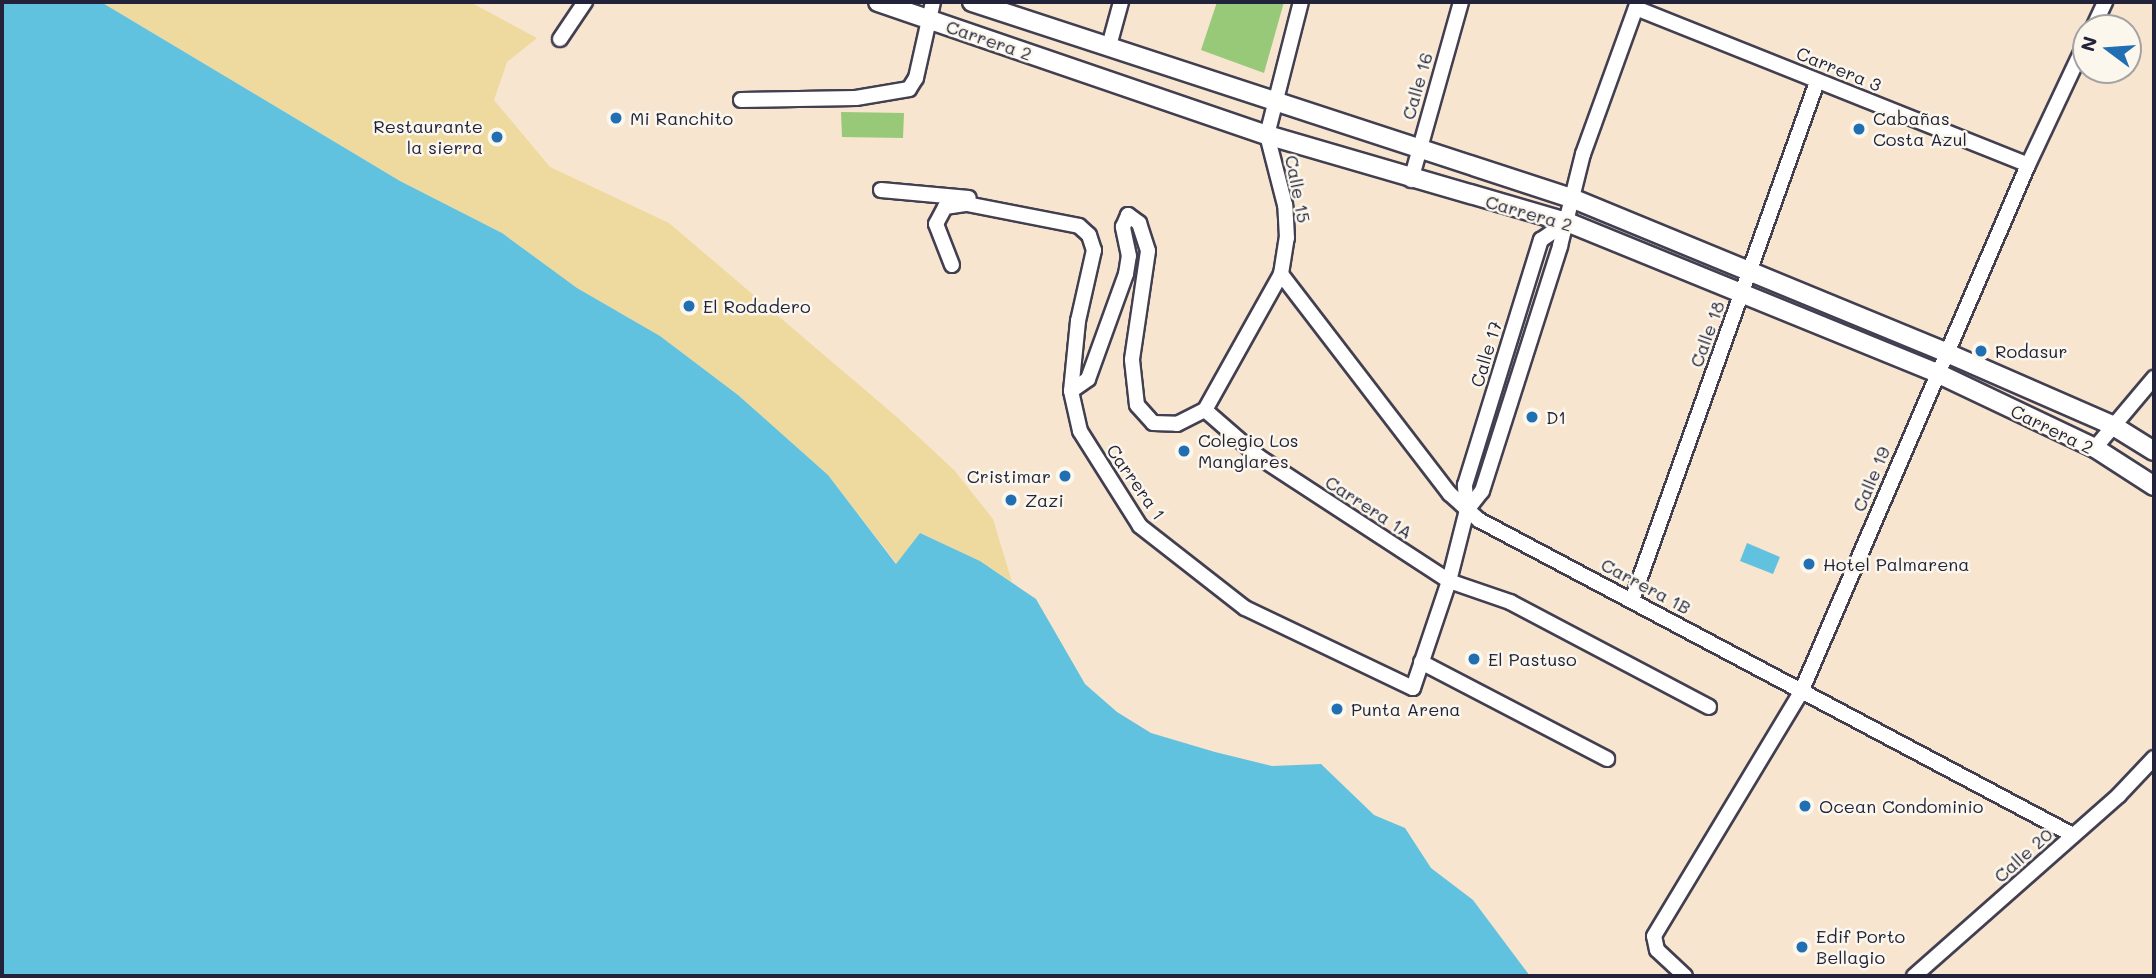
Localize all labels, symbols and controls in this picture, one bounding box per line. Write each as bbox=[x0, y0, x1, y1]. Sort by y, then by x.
north arrow bbox=[2072, 14, 2142, 84]
street label: Carrera 2 bbox=[943, 15, 1035, 65]
text: N bbox=[2074, 33, 2102, 54]
street label: Carrera 3 bbox=[1793, 42, 1885, 96]
street label: Calle 16 bbox=[1397, 50, 1437, 122]
place label: Mi Ranchito bbox=[630, 107, 733, 129]
place label: Cabañas Costa Azul bbox=[1873, 108, 1967, 150]
marker: Mi Ranchito bbox=[608, 110, 624, 126]
place label: Restaurante la sierra bbox=[373, 116, 483, 158]
marker: Cabañas Costa Azul bbox=[1851, 121, 1867, 137]
marker: Restaurante la sierra bbox=[489, 129, 505, 145]
street label: Calle 15 bbox=[1281, 153, 1315, 225]
street label: Carrera 2 bbox=[1483, 190, 1575, 236]
place label: El Rodadero bbox=[703, 295, 811, 317]
marker: El Rodadero bbox=[681, 298, 697, 314]
street label: Calle 18 bbox=[1685, 298, 1729, 370]
street label: Calle 17 bbox=[1466, 318, 1506, 390]
place label: Rodasur bbox=[1995, 340, 2067, 362]
marker: Rodasur bbox=[1973, 343, 1989, 359]
street label: Carrera 2 bbox=[2007, 400, 2097, 458]
place label: D1 bbox=[1546, 406, 1566, 428]
marker: D1 bbox=[1524, 409, 1540, 425]
place label: Colegio Los Manglares bbox=[1198, 430, 1298, 472]
street label: Carrera 1 bbox=[1102, 440, 1170, 524]
marker: Colegio Los Manglares bbox=[1176, 443, 1192, 459]
street label: Calle 19 bbox=[1848, 443, 1894, 515]
place label: Cristimar bbox=[967, 465, 1051, 487]
marker: Cristimar bbox=[1057, 468, 1073, 484]
street label: Carrera 1A bbox=[1321, 471, 1417, 543]
place label: Zazi bbox=[1025, 489, 1064, 511]
marker: Zazi bbox=[1003, 492, 1019, 508]
street label: Carrera 1B bbox=[1597, 553, 1695, 619]
place label: Hotel Palmarena bbox=[1823, 553, 1970, 575]
marker: Hotel Palmarena bbox=[1801, 556, 1817, 572]
place label: El Pastuso bbox=[1488, 648, 1577, 670]
marker: El Pastuso bbox=[1466, 651, 1482, 667]
place label: Punta Arena bbox=[1351, 698, 1461, 720]
marker: Punta Arena bbox=[1329, 701, 1345, 717]
place label: Ocean Condominio bbox=[1819, 795, 1984, 817]
marker: Ocean Condominio bbox=[1797, 798, 1813, 814]
street label: Calle 20 bbox=[1989, 823, 2057, 887]
place label: Edif Porto Bellagio bbox=[1816, 926, 1905, 968]
marker: Edif Porto Bellagio bbox=[1794, 939, 1810, 955]

